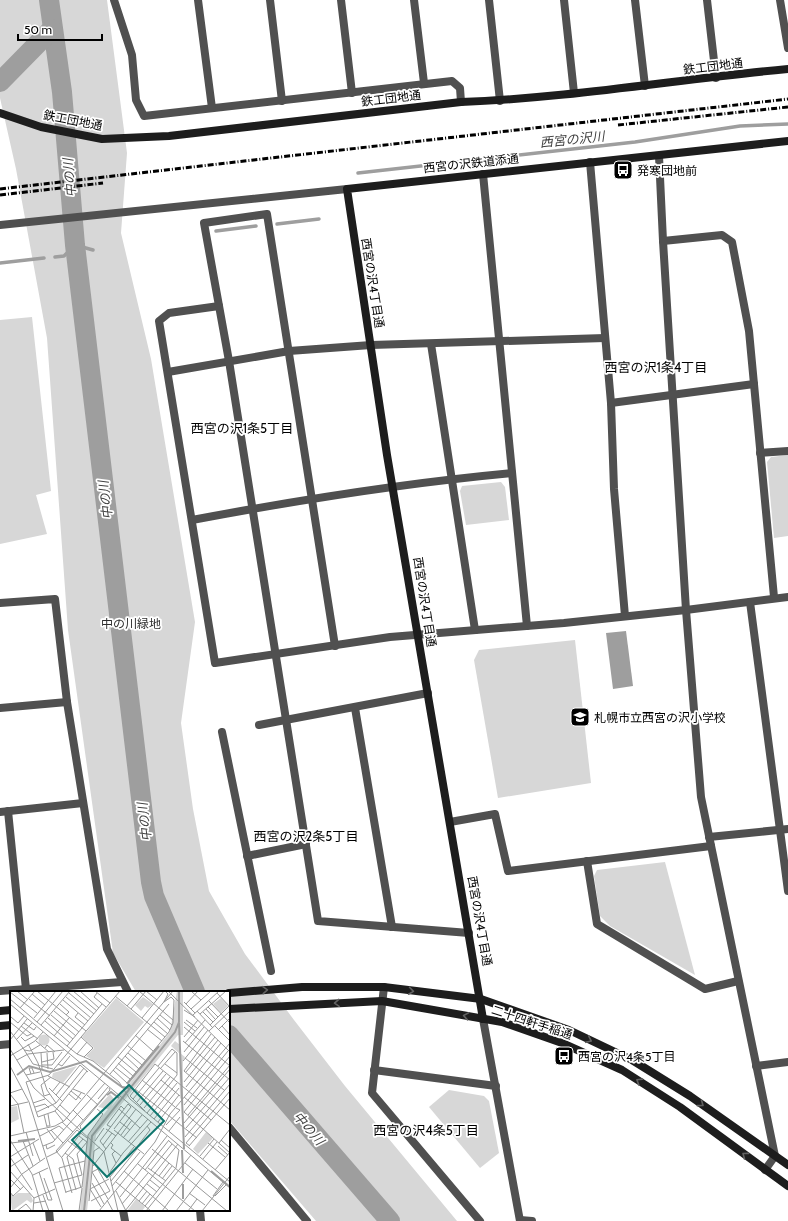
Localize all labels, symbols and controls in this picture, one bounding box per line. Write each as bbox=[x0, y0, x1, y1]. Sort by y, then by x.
scale bar bbox=[18, 16, 102, 42]
text: 50 m bbox=[24, 22, 52, 37]
street label: 鉄工団地通 bbox=[682, 55, 744, 77]
street label: 鉄工団地通 bbox=[360, 87, 422, 109]
street label: 鉄工団地通 bbox=[42, 107, 104, 133]
water label: 西宮の沢川 bbox=[539, 127, 607, 150]
street label: 西宮の沢鉄道添通 bbox=[422, 151, 520, 175]
water label: 中の川 bbox=[59, 156, 79, 198]
bus stop icon: 発寒団地前 bbox=[612, 159, 634, 181]
place label: 発寒団地前 bbox=[637, 163, 697, 178]
street label: 西宮の沢4丁目通 bbox=[358, 237, 388, 329]
district label: 西宮の沢1条4丁目 bbox=[605, 359, 707, 375]
district label: 西宮の沢1条5丁目 bbox=[191, 420, 293, 436]
water label: 中の川 bbox=[94, 478, 115, 520]
street label: 西宮の沢4丁目通 bbox=[410, 556, 440, 648]
park label: 中の川緑地 bbox=[101, 616, 161, 631]
school or university icon: 札幌市立西宮の沢小学校 bbox=[569, 706, 591, 728]
place label: 札幌市立西宮の沢小学校 bbox=[594, 710, 726, 725]
water label: 中の川 bbox=[133, 800, 154, 842]
district label: 西宮の沢2条5丁目 bbox=[254, 828, 358, 844]
street label: 西宮の沢4丁目通 bbox=[465, 875, 495, 967]
one-way arrow bbox=[262, 986, 268, 995]
one-way arrow bbox=[408, 986, 414, 995]
inset map bbox=[10, 991, 230, 1211]
one-way arrow bbox=[334, 998, 340, 1007]
street label: 二十四軒手稲通 bbox=[490, 1002, 574, 1042]
one-way arrow bbox=[463, 1012, 469, 1021]
one-way arrow bbox=[585, 1035, 592, 1043]
bus stop icon: 西宮の沢4条5丁目 bbox=[553, 1045, 575, 1067]
place label: 西宮の沢4条5丁目 bbox=[578, 1049, 675, 1064]
one-way arrow bbox=[636, 1078, 643, 1085]
one-way arrow bbox=[697, 1099, 704, 1106]
water label: 中の川 bbox=[290, 1108, 329, 1149]
district label: 西宮の沢4条5丁目 bbox=[373, 1122, 479, 1138]
one-way arrow bbox=[743, 1153, 750, 1160]

